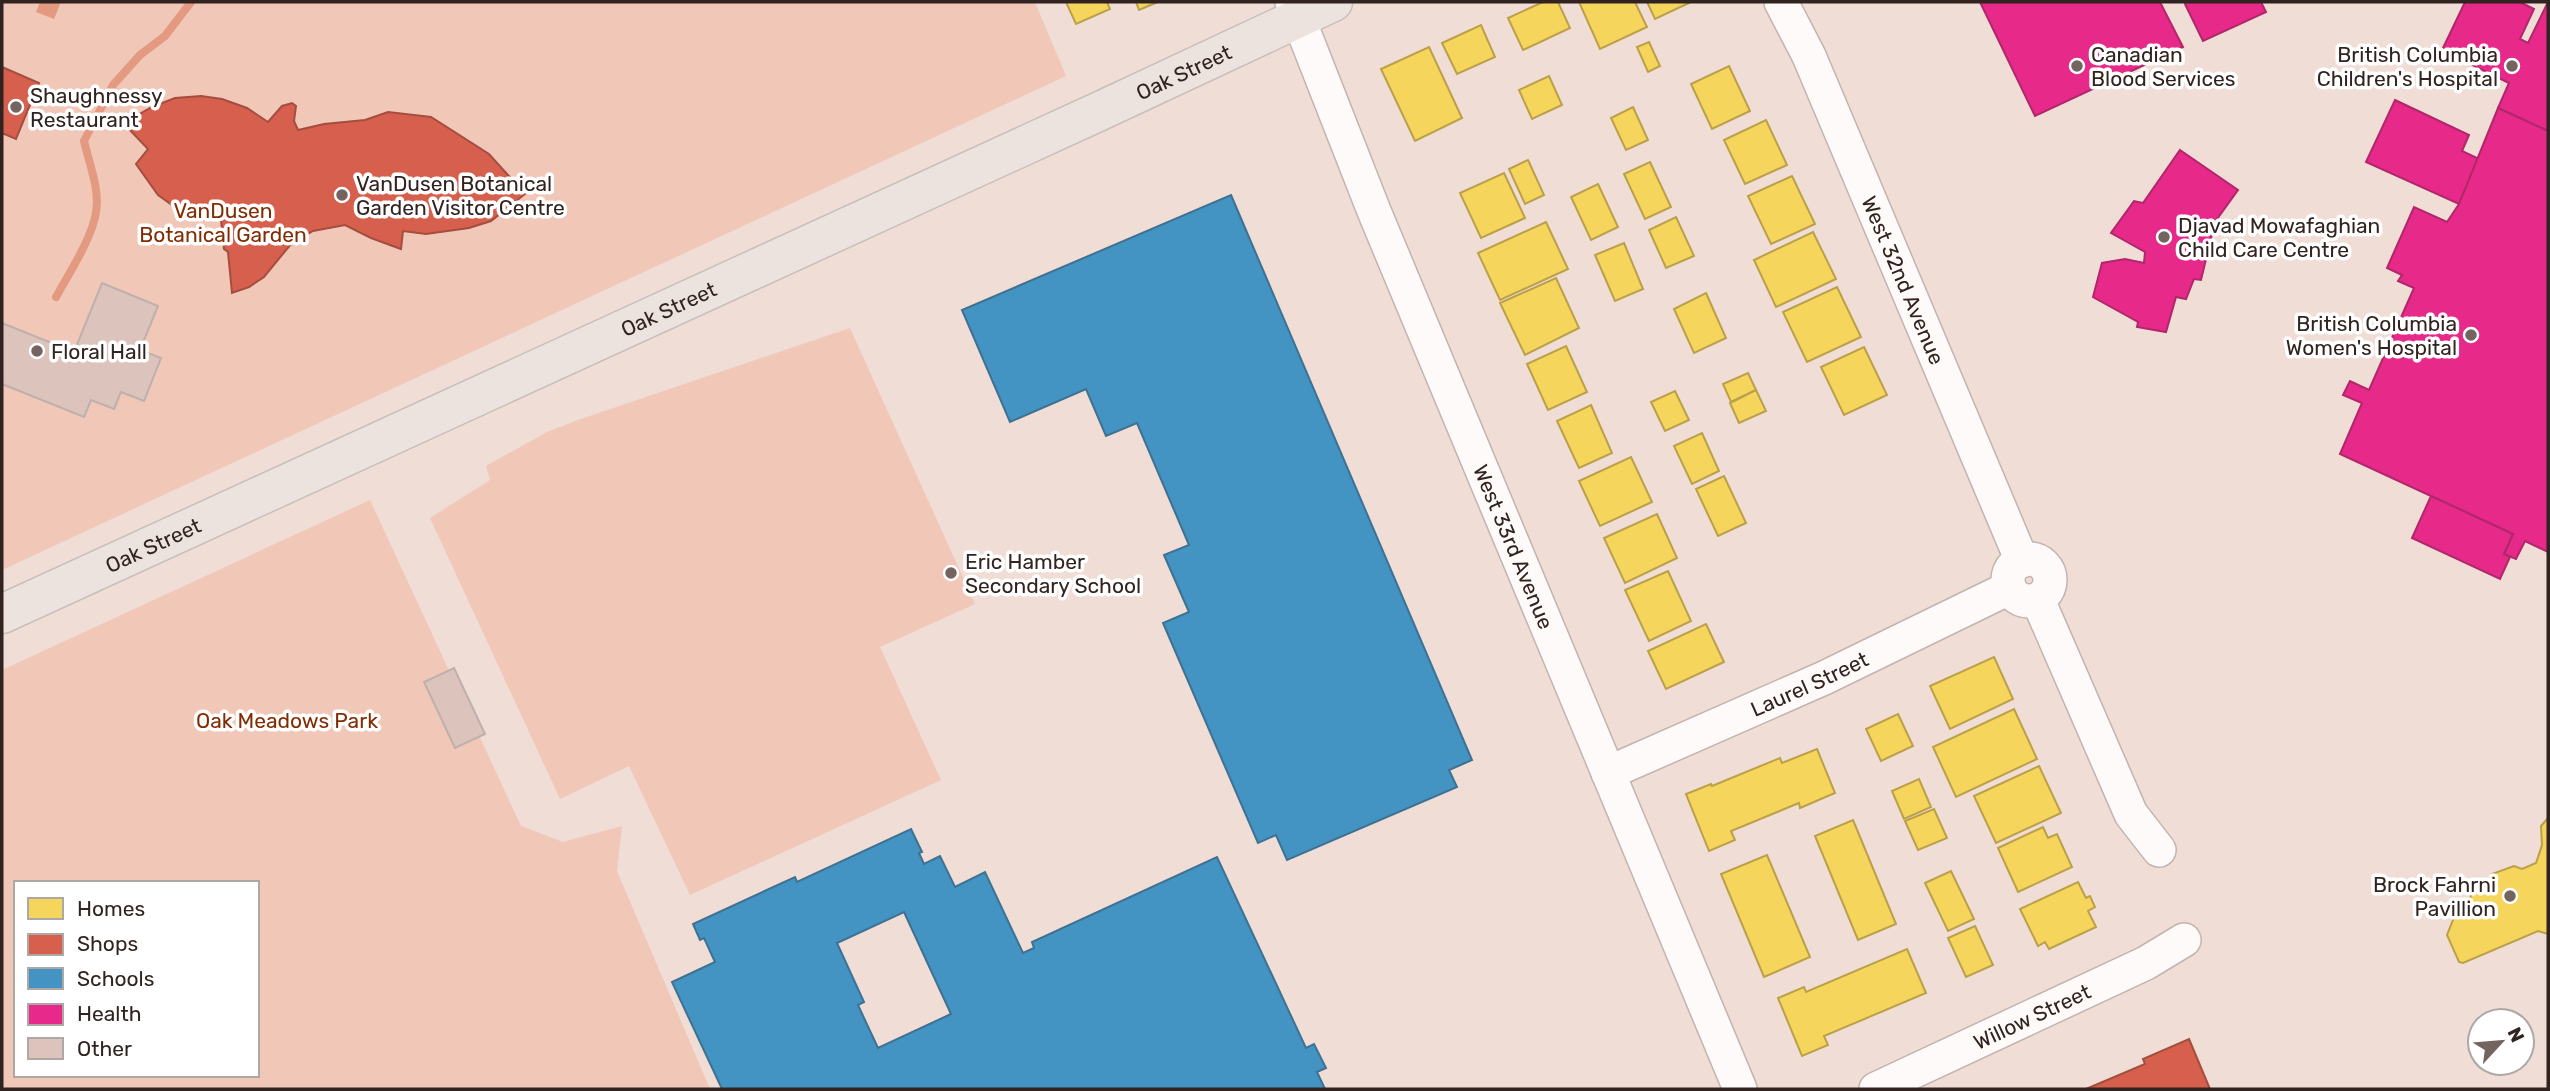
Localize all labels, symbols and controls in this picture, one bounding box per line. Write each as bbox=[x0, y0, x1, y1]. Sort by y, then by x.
street label: Oak Street bbox=[1132, 39, 1235, 105]
place label: Canadian Blood Services bbox=[2091, 42, 2235, 91]
place label: British Columbia Children's Hospital bbox=[2317, 42, 2498, 91]
marker: Canadian Blood Services bbox=[2069, 58, 2085, 74]
marker: British Columbia Children's Hospital bbox=[2504, 58, 2520, 74]
place label: Shaughnessy Restaurant bbox=[30, 83, 163, 132]
marker: Shaughnessy Restaurant bbox=[8, 99, 24, 115]
place label: VanDusen Botanical Garden Visitor Centre bbox=[356, 171, 565, 220]
marker: VanDusen Botanical Garden Visitor Centre bbox=[334, 187, 350, 203]
street label: West 32nd Avenue bbox=[1857, 192, 1950, 368]
park label: VanDusen Botanical Garden bbox=[139, 198, 307, 247]
place label: Djavad Mowafaghian Child Care Centre bbox=[2178, 213, 2380, 262]
marker: Djavad Mowafaghian Child Care Centre bbox=[2156, 229, 2172, 245]
street label: Oak Street bbox=[617, 276, 720, 341]
place label: British Columbia Women's Hospital bbox=[2286, 311, 2457, 360]
marker: British Columbia Women's Hospital bbox=[2463, 327, 2479, 343]
place label: Floral Hall bbox=[51, 339, 147, 364]
marker: Floral Hall bbox=[29, 343, 45, 359]
street label: West 33rd Avenue bbox=[1468, 461, 1559, 633]
street label: Oak Street bbox=[101, 512, 205, 578]
place label: Eric Hamber Secondary School bbox=[965, 549, 1141, 598]
marker: Eric Hamber Secondary School bbox=[943, 565, 959, 581]
street label: Laurel Street bbox=[1746, 646, 1872, 721]
park label: Oak Meadows Park bbox=[196, 708, 378, 733]
place label: Brock Fahrni Pavillion bbox=[2373, 872, 2496, 921]
legend bbox=[14, 881, 259, 1077]
marker: Brock Fahrni Pavillion bbox=[2502, 888, 2518, 904]
text: Homes bbox=[77, 896, 145, 921]
text: Shops bbox=[77, 931, 138, 956]
text: Schools bbox=[77, 966, 154, 991]
street label: Willow Street bbox=[1969, 978, 2094, 1054]
text: Health bbox=[77, 1001, 141, 1026]
north arrow bbox=[2466, 1007, 2536, 1077]
text: N bbox=[2502, 1024, 2529, 1046]
text: Other bbox=[77, 1036, 132, 1061]

